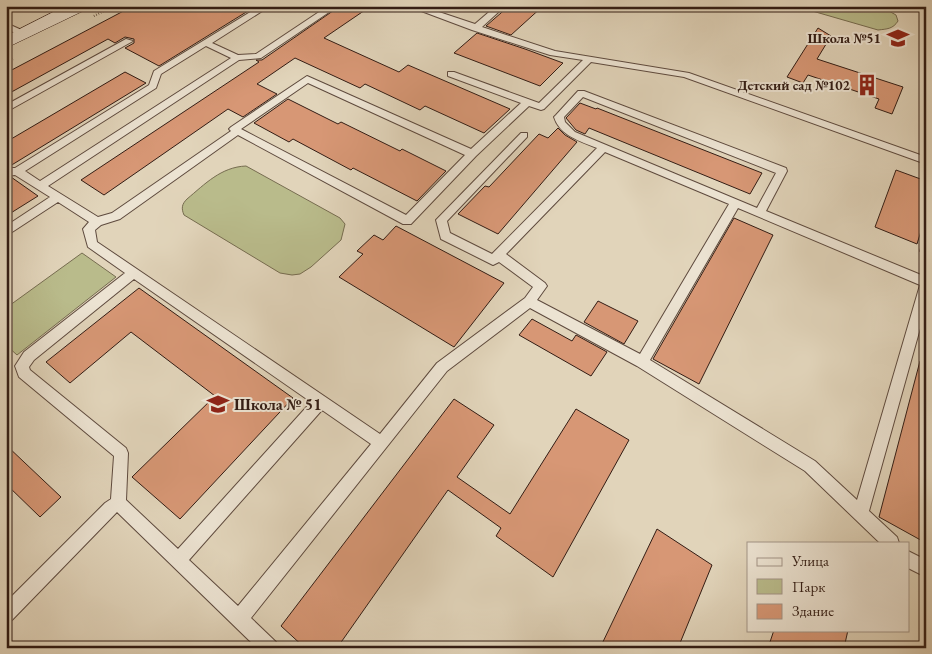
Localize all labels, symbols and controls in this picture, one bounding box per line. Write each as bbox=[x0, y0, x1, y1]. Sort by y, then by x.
school or university icon: Школа №51 bbox=[885, 25, 911, 51]
place label: Школа №51 bbox=[808, 29, 881, 47]
building icon: Детский сад №102 bbox=[854, 72, 880, 98]
place label: Детский сад №102 bbox=[737, 76, 851, 94]
school or university icon: Школа № 51 bbox=[205, 391, 231, 417]
place label: Школа № 51 bbox=[234, 394, 322, 415]
legend bbox=[747, 542, 910, 632]
text: Улица bbox=[791, 551, 829, 570]
text: Парк bbox=[792, 577, 825, 596]
text: Здание bbox=[792, 601, 834, 620]

